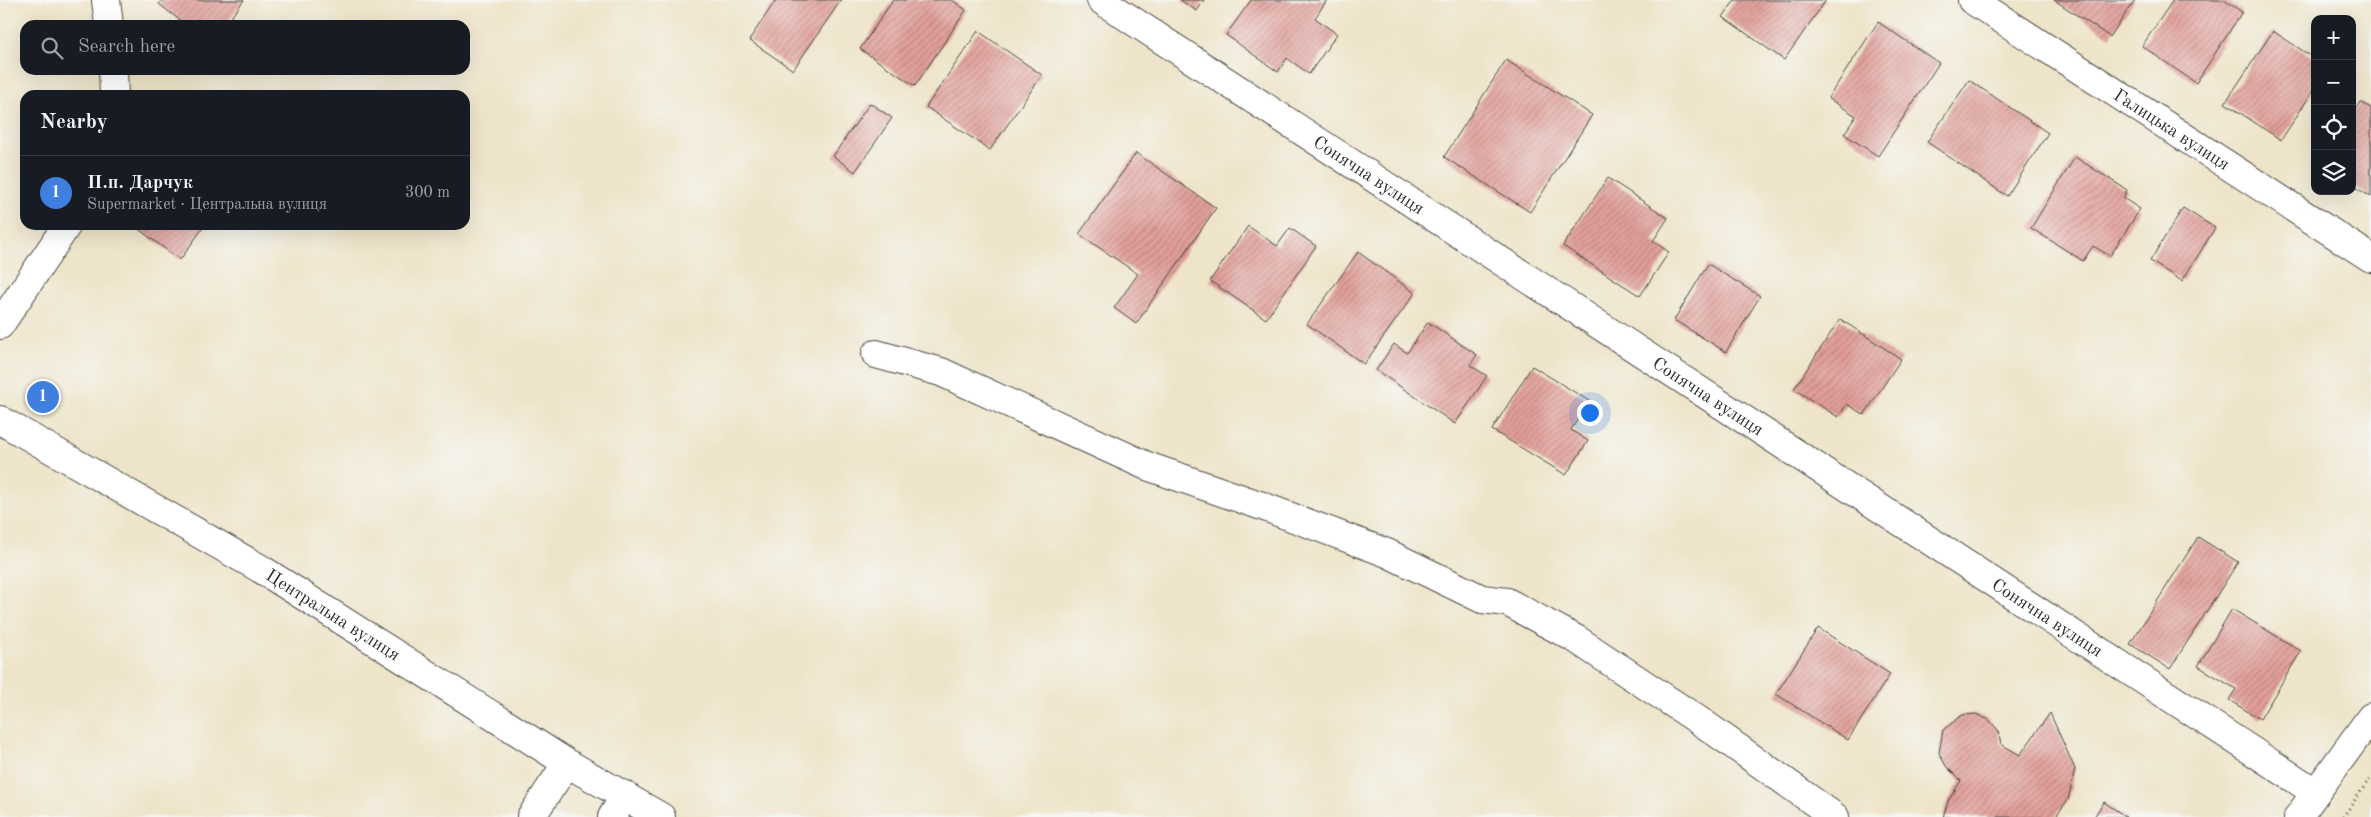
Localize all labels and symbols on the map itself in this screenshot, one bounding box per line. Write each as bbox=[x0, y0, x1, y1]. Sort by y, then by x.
street label: Галицька вулиця bbox=[2110, 86, 2232, 174]
street label: Сонячна вулиця bbox=[1310, 133, 1427, 218]
street label: Сонячна вулиця bbox=[1649, 354, 1766, 440]
pin: 1 bbox=[27, 378, 59, 416]
your location bbox=[1577, 400, 1603, 426]
street label: Центральна вулиця bbox=[262, 567, 403, 665]
street label: Сонячна вулиця bbox=[1988, 576, 2105, 661]

